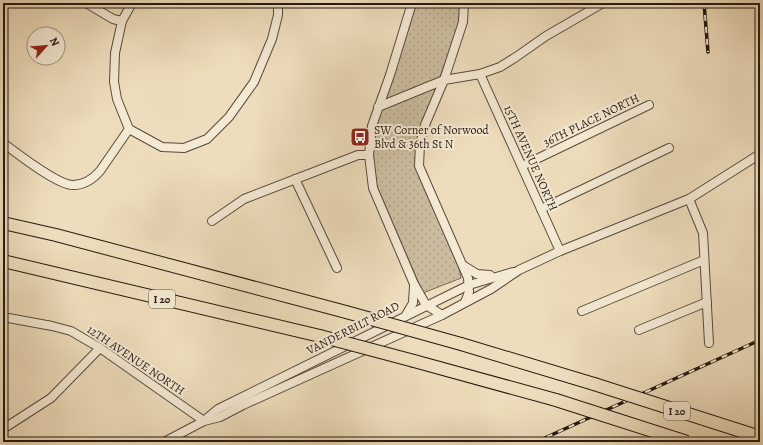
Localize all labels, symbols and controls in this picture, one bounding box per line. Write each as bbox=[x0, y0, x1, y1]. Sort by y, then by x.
north arrow bbox=[26, 26, 66, 66]
text: N bbox=[46, 35, 63, 49]
street label: 36TH PLACE NORTH bbox=[540, 90, 642, 150]
street label: 15TH AVENUE NORTH bbox=[500, 103, 562, 213]
place label: SW Corner of Norwood Blvd & 36th St N bbox=[374, 122, 489, 152]
bus stop icon: SW Corner of Norwood Blvd & 36th St N bbox=[349, 126, 371, 148]
road number: I 20 bbox=[149, 290, 175, 308]
street label: VANDERBILT ROAD bbox=[303, 298, 402, 359]
street label: 12TH AVENUE NORTH bbox=[84, 321, 188, 399]
road number: I 20 bbox=[664, 402, 690, 420]

